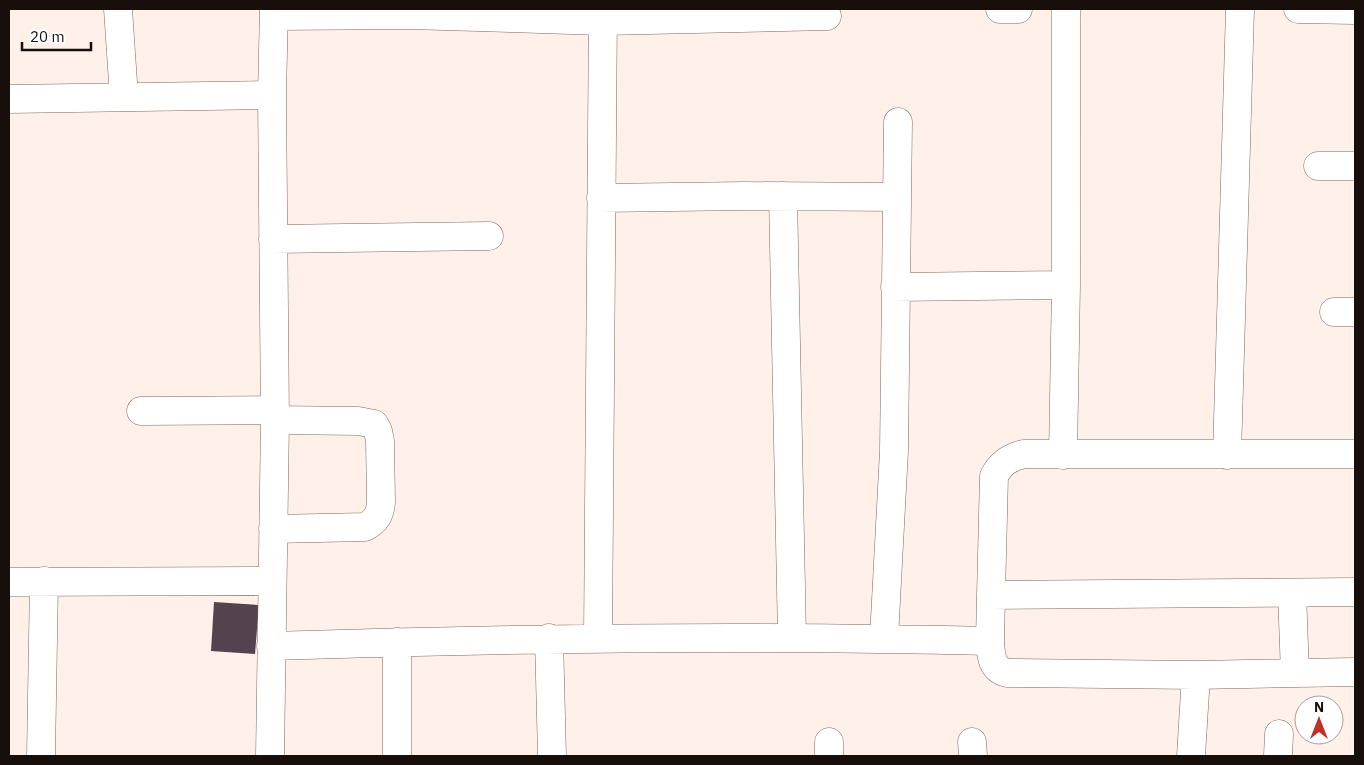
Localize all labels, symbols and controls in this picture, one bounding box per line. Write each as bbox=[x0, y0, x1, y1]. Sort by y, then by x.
scale bar bbox=[22, 20, 91, 52]
text: 20 m bbox=[30, 27, 65, 46]
north arrow bbox=[1294, 695, 1344, 745]
text: N bbox=[1314, 698, 1324, 716]

